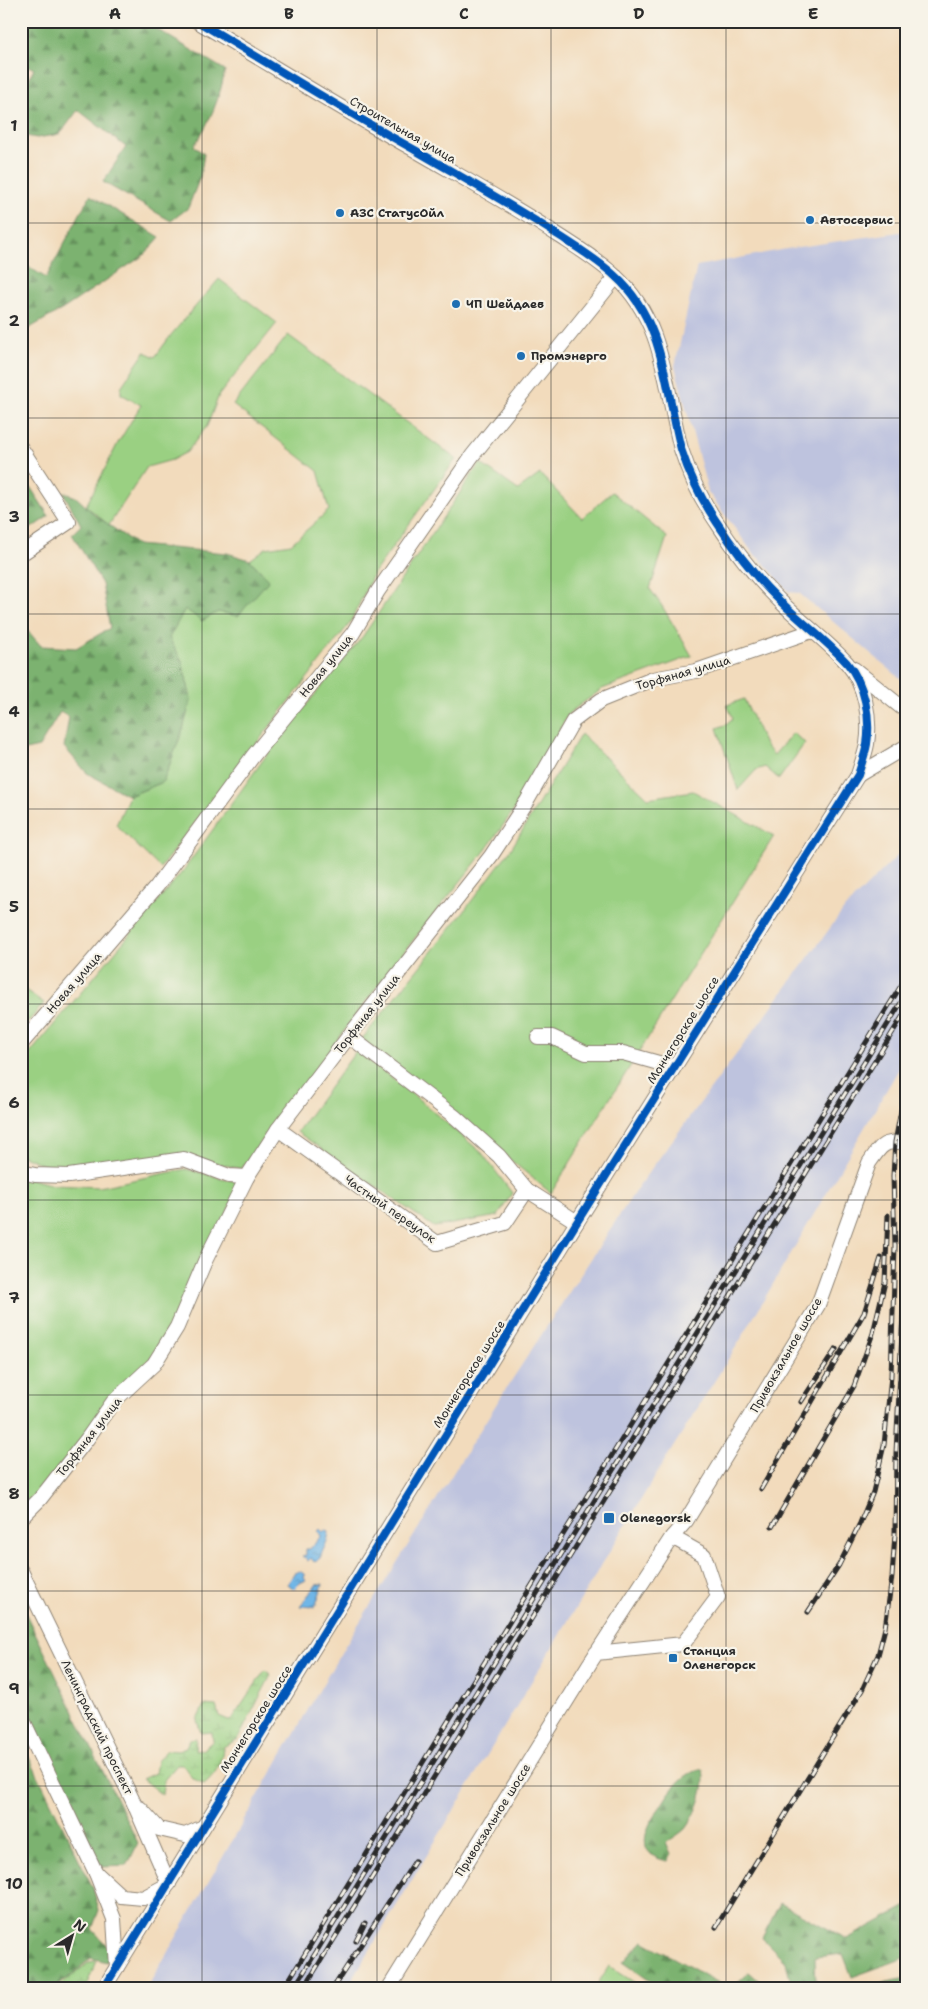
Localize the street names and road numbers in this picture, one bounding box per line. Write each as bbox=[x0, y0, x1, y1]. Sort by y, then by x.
street label: Строительная улица bbox=[347, 93, 460, 167]
street label: Новая улица bbox=[296, 631, 357, 701]
street label: Торфяная улица bbox=[634, 652, 732, 694]
street label: Новая улица bbox=[43, 948, 106, 1017]
street label: Торфяная улица bbox=[331, 970, 404, 1057]
street label: Мончегорское шоссе bbox=[643, 973, 723, 1087]
street label: Частный переулок bbox=[341, 1171, 439, 1247]
street label: Привокзальное шоссе bbox=[747, 1294, 826, 1415]
street label: Мончегорское шоссе bbox=[429, 1317, 509, 1431]
street label: Торфяная улица bbox=[53, 1393, 126, 1480]
street label: Ленинградский проспект bbox=[57, 1657, 137, 1798]
street label: Мончегорское шоссе bbox=[216, 1662, 296, 1776]
street label: Привокзальное шоссе bbox=[452, 1760, 534, 1879]

